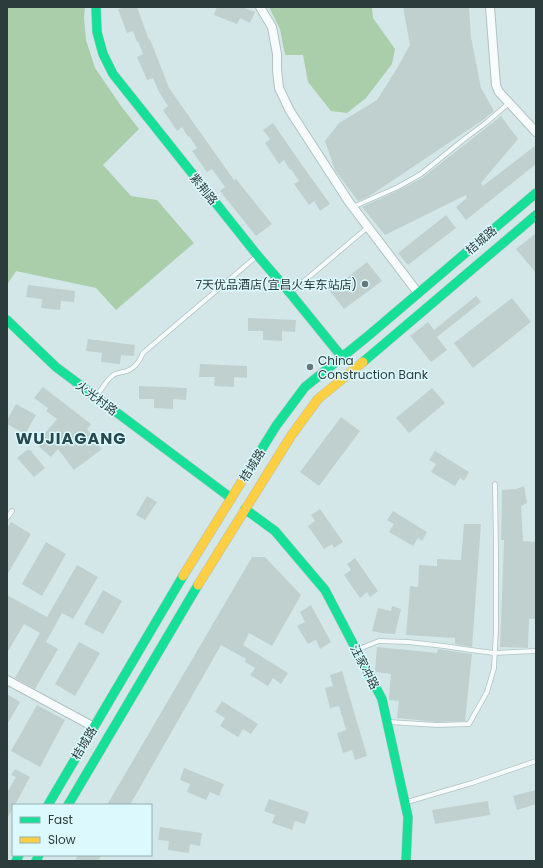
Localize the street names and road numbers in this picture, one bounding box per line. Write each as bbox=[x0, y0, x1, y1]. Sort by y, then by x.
street label: 紫荆路 bbox=[186, 170, 222, 208]
street label: 桔城路 bbox=[462, 222, 500, 258]
street label: 火光村路 bbox=[73, 377, 121, 419]
street label: 桔城路 bbox=[235, 445, 269, 485]
street label: 汪家冲路 bbox=[347, 642, 383, 692]
street label: 桔城路 bbox=[67, 723, 101, 763]

